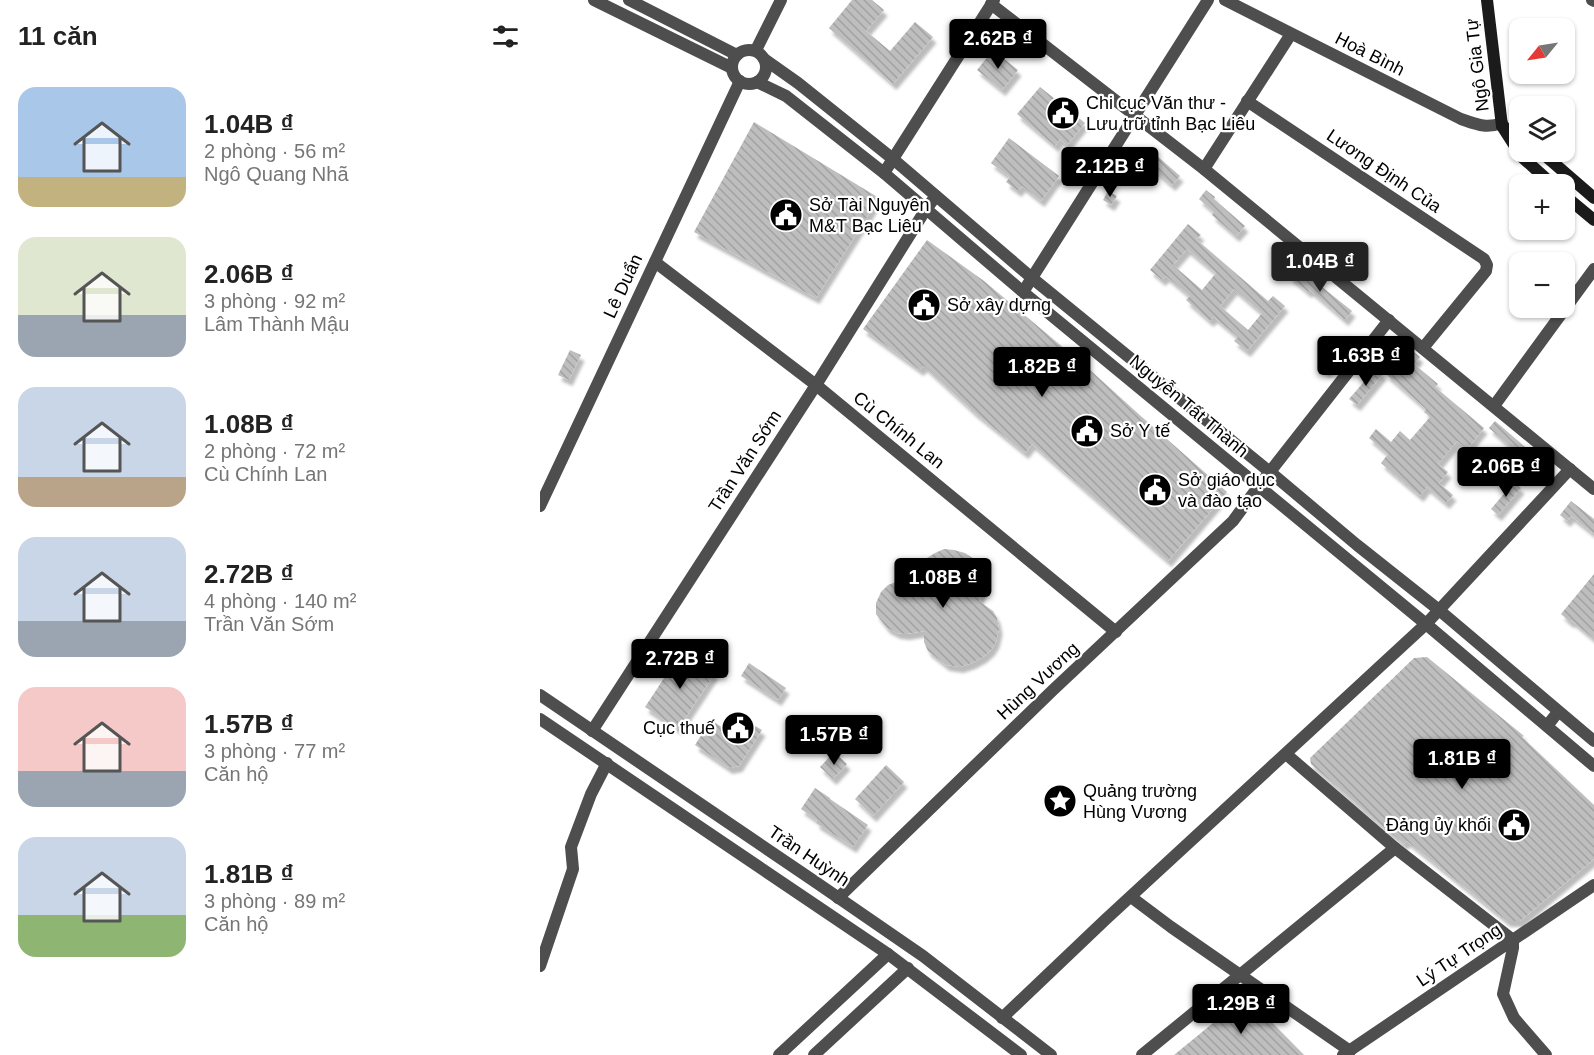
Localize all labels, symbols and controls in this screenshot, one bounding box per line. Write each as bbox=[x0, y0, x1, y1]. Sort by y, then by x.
street label: Ngô Gia Tự bbox=[1461, 17, 1493, 113]
north arrow bbox=[1509, 18, 1575, 84]
map controls bbox=[1509, 18, 1575, 318]
pin: 2.62B ₫ bbox=[943, 19, 1053, 70]
icon: filters bbox=[489, 20, 522, 53]
text: 11 căn bbox=[18, 21, 98, 51]
text: 2.62B ₫ bbox=[963, 27, 1033, 49]
street label: Hoà Bình bbox=[1332, 28, 1408, 80]
place label: Chi cục Văn thư - Lưu trữ tỉnh Bạc Liêu bbox=[1086, 93, 1255, 134]
public building icon: Chi cục Văn thư - Lưu trữ tỉnh Bạc Liêu bbox=[1045, 95, 1081, 131]
button: layers bbox=[1509, 96, 1575, 162]
text: 1.04B ₫ bbox=[204, 109, 294, 139]
icon: home bbox=[66, 111, 138, 183]
street label: Lương Định Của bbox=[1323, 125, 1446, 217]
text: 2 phòng · 56 m² bbox=[204, 140, 345, 162]
pin: 2.12B ₫ bbox=[1055, 147, 1165, 198]
text: 2.12B ₫ bbox=[1075, 155, 1145, 177]
text: Ngô Quang Nhã bbox=[204, 163, 349, 185]
button: + bbox=[1509, 174, 1575, 240]
place label: Sở Tài Nguyên M&T Bạc Liêu bbox=[809, 195, 930, 236]
public building icon: Sở Tài Nguyên M&T Bạc Liêu bbox=[768, 197, 804, 233]
pin: 1.04B ₫ bbox=[1265, 242, 1375, 293]
text: 1.04B ₫ bbox=[1285, 250, 1355, 272]
street label: Lê Duẩn bbox=[600, 251, 646, 321]
button: − bbox=[1509, 252, 1575, 318]
text: 2.06B ₫ bbox=[204, 259, 294, 289]
icon: home bbox=[66, 261, 138, 333]
public building icon: Sở xây dựng bbox=[906, 287, 942, 323]
text: 3 phòng · 92 m² bbox=[204, 290, 345, 312]
place label: Sở xây dựng bbox=[947, 295, 1051, 315]
text: Lâm Thành Mậu bbox=[204, 313, 349, 335]
pin: 1.63B ₫ bbox=[1311, 336, 1421, 387]
text: 1.63B ₫ bbox=[1331, 344, 1401, 366]
pin: 1.82B ₫ bbox=[987, 347, 1097, 398]
street label: Nguyễn Tất Thành bbox=[1126, 350, 1253, 461]
text: 1.82B ₫ bbox=[1007, 355, 1077, 377]
street label: Cù Chính Lan bbox=[850, 387, 948, 473]
street label: Trần Văn Sớm bbox=[705, 406, 785, 516]
text: 1.08B ₫ bbox=[204, 409, 294, 439]
icon: home bbox=[66, 411, 138, 483]
public building icon: Sở Y tế bbox=[1069, 413, 1105, 449]
place label: Sở Y tế bbox=[1110, 421, 1170, 441]
text: 2 phòng · 72 m² bbox=[204, 440, 345, 462]
pin: 2.06B ₫ bbox=[1451, 447, 1561, 498]
text: 2.06B ₫ bbox=[1471, 455, 1541, 477]
text: Cù Chính Lan bbox=[204, 463, 327, 485]
place label: Sở giáo dục và đào tạo bbox=[1178, 470, 1275, 511]
public building icon: Sở giáo dục và đào tạo bbox=[1137, 472, 1173, 508]
pin: 1.08B ₫ bbox=[888, 558, 998, 609]
text: 2.72B ₫ bbox=[204, 559, 294, 589]
icon: home bbox=[66, 561, 138, 633]
text: 1.08B ₫ bbox=[908, 566, 978, 588]
text: 4 phòng · 140 m² bbox=[204, 590, 356, 612]
text: Trần Văn Sớm bbox=[204, 613, 334, 635]
street label: Hùng Vương bbox=[993, 638, 1083, 724]
pin: 2.72B ₫ bbox=[625, 639, 735, 690]
text: 2.72B ₫ bbox=[645, 647, 715, 669]
text: 1.57B ₫ bbox=[204, 709, 294, 739]
public building icon: Cục thuế bbox=[720, 710, 756, 746]
icon: home bbox=[66, 711, 138, 783]
pin: 1.57B ₫ bbox=[779, 715, 889, 766]
place label: Cục thuế bbox=[643, 718, 715, 738]
text: 1.57B ₫ bbox=[799, 723, 869, 745]
pin: 1.81B ₫ bbox=[1407, 739, 1517, 790]
text: 3 phòng · 77 m² bbox=[204, 740, 345, 762]
text: 1.81B ₫ bbox=[1427, 747, 1497, 769]
text: Căn hộ bbox=[204, 763, 269, 785]
place label: Quảng trường Hùng Vương bbox=[1083, 781, 1197, 822]
place icon: Quảng trường Hùng Vương bbox=[1042, 783, 1078, 819]
public building icon: Đảng ủy khối bbox=[1496, 807, 1532, 843]
place label: Đảng ủy khối bbox=[1386, 815, 1491, 835]
street label: Trần Huỳnh bbox=[765, 822, 853, 890]
text: 1.81B ₫ bbox=[204, 859, 294, 889]
icon: home bbox=[66, 861, 138, 933]
text: 3 phòng · 89 m² bbox=[204, 890, 345, 912]
text: Căn hộ bbox=[204, 913, 269, 935]
street label: Lý Tự Trọng bbox=[1413, 919, 1505, 991]
pin: 1.29B ₫ bbox=[1186, 984, 1296, 1035]
text: 1.29B ₫ bbox=[1206, 992, 1276, 1014]

